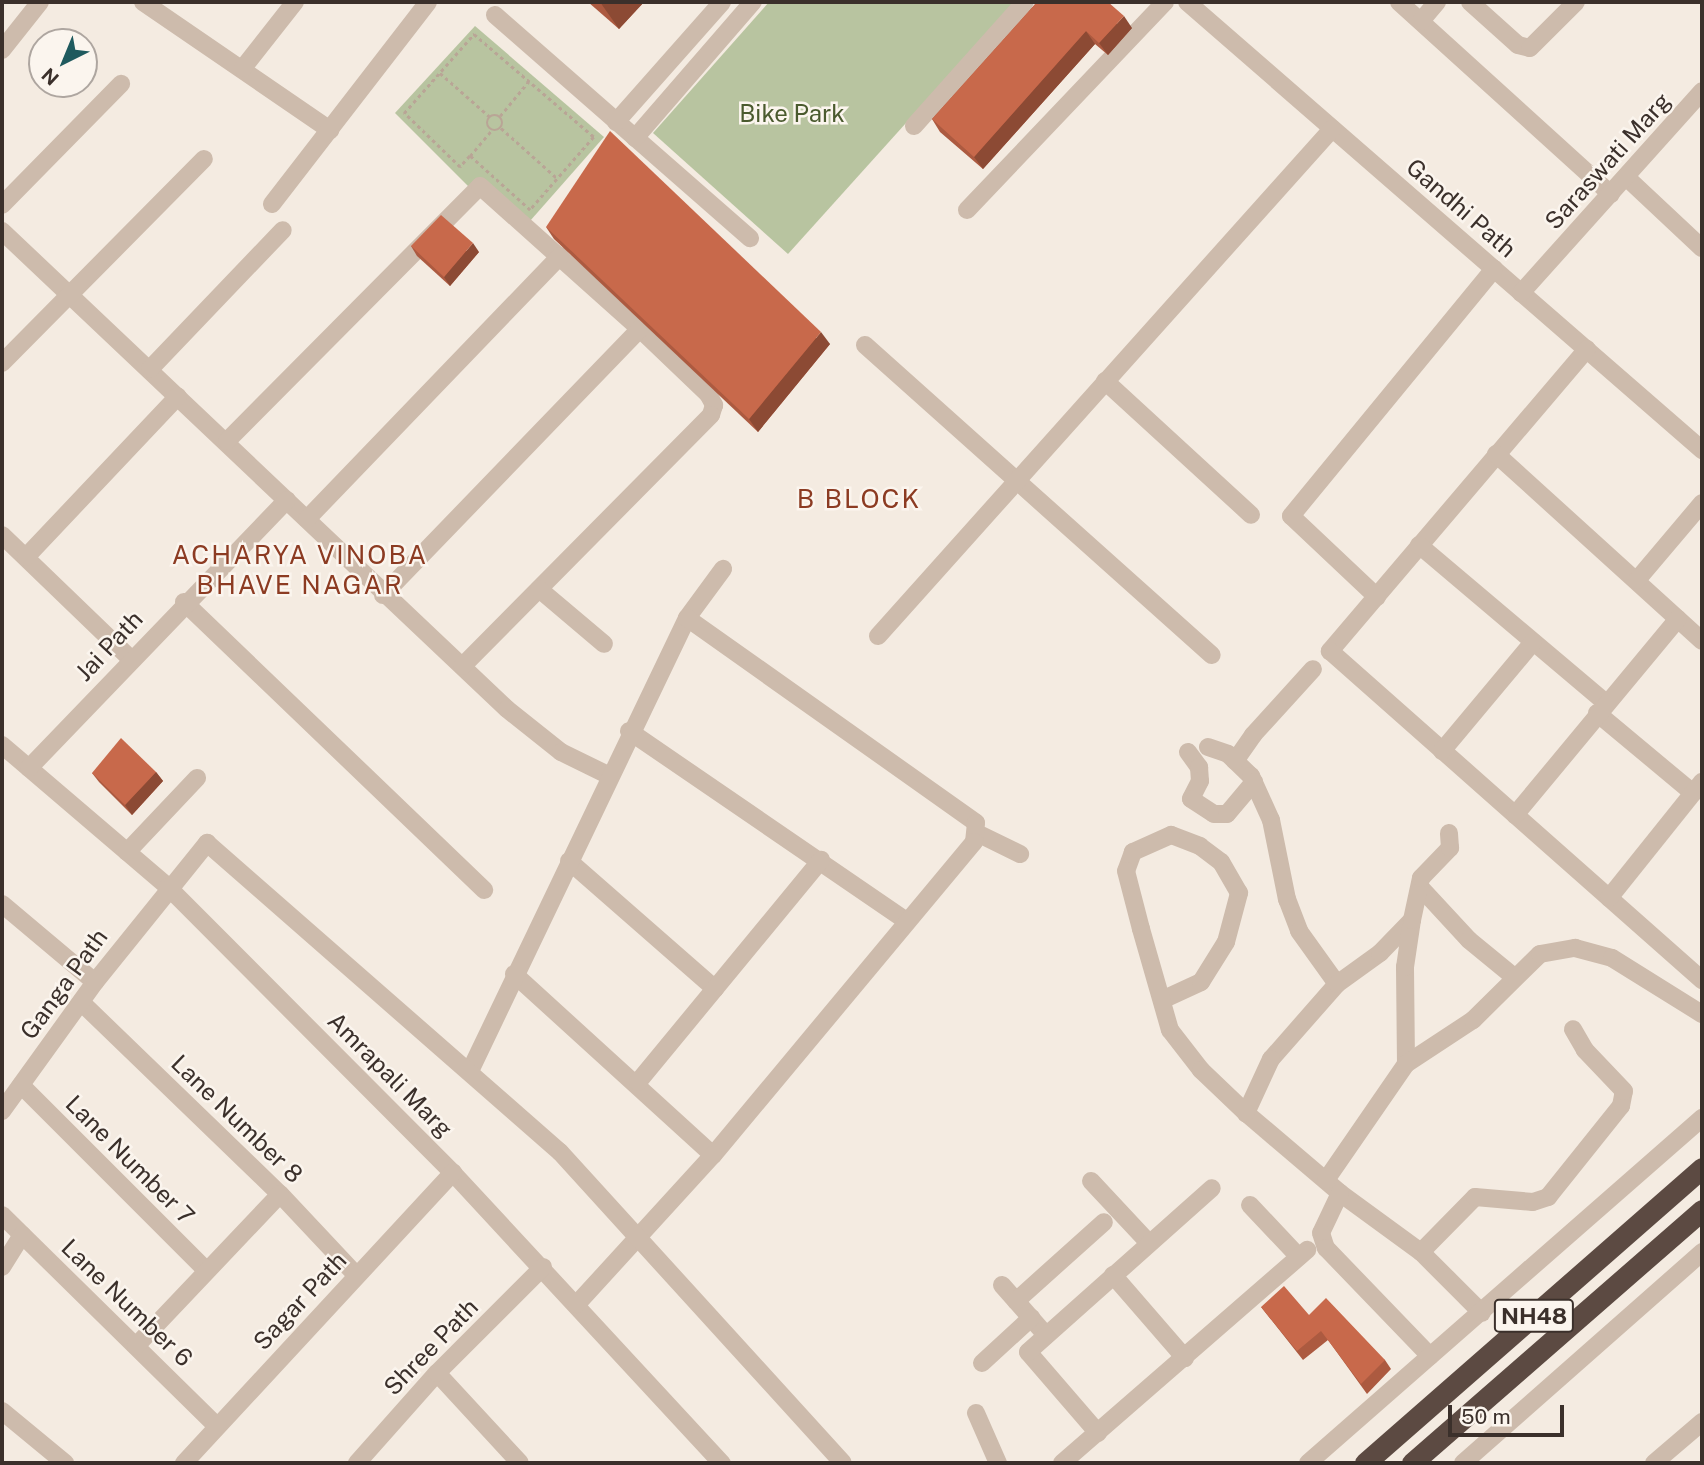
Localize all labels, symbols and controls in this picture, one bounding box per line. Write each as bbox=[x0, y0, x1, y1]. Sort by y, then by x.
north arrow bbox=[28, 28, 98, 98]
text: N bbox=[37, 64, 63, 90]
street label: Saraswati Marg bbox=[1539, 87, 1677, 235]
park label: Bike Park bbox=[739, 100, 845, 128]
street label: Gandhi Path bbox=[1400, 153, 1522, 263]
district label: B BLOCK bbox=[798, 483, 920, 515]
district label: ACHARYA VINOBA BHAVE NAGAR bbox=[173, 539, 427, 600]
street label: Jai Path bbox=[69, 605, 149, 687]
street label: Ganga Path bbox=[14, 923, 114, 1045]
street label: Amrapali Marg bbox=[322, 1007, 458, 1143]
street label: Lane Number 8 bbox=[165, 1049, 309, 1189]
street label: Lane Number 7 bbox=[60, 1090, 200, 1230]
street label: Lane Number 6 bbox=[55, 1233, 199, 1373]
street label: Sagar Path bbox=[247, 1246, 353, 1356]
street label: Shree Path bbox=[378, 1293, 484, 1401]
road number: NH48 bbox=[1494, 1296, 1574, 1336]
scale bar bbox=[1452, 1392, 1568, 1436]
text: 50 m bbox=[1461, 1404, 1511, 1429]

